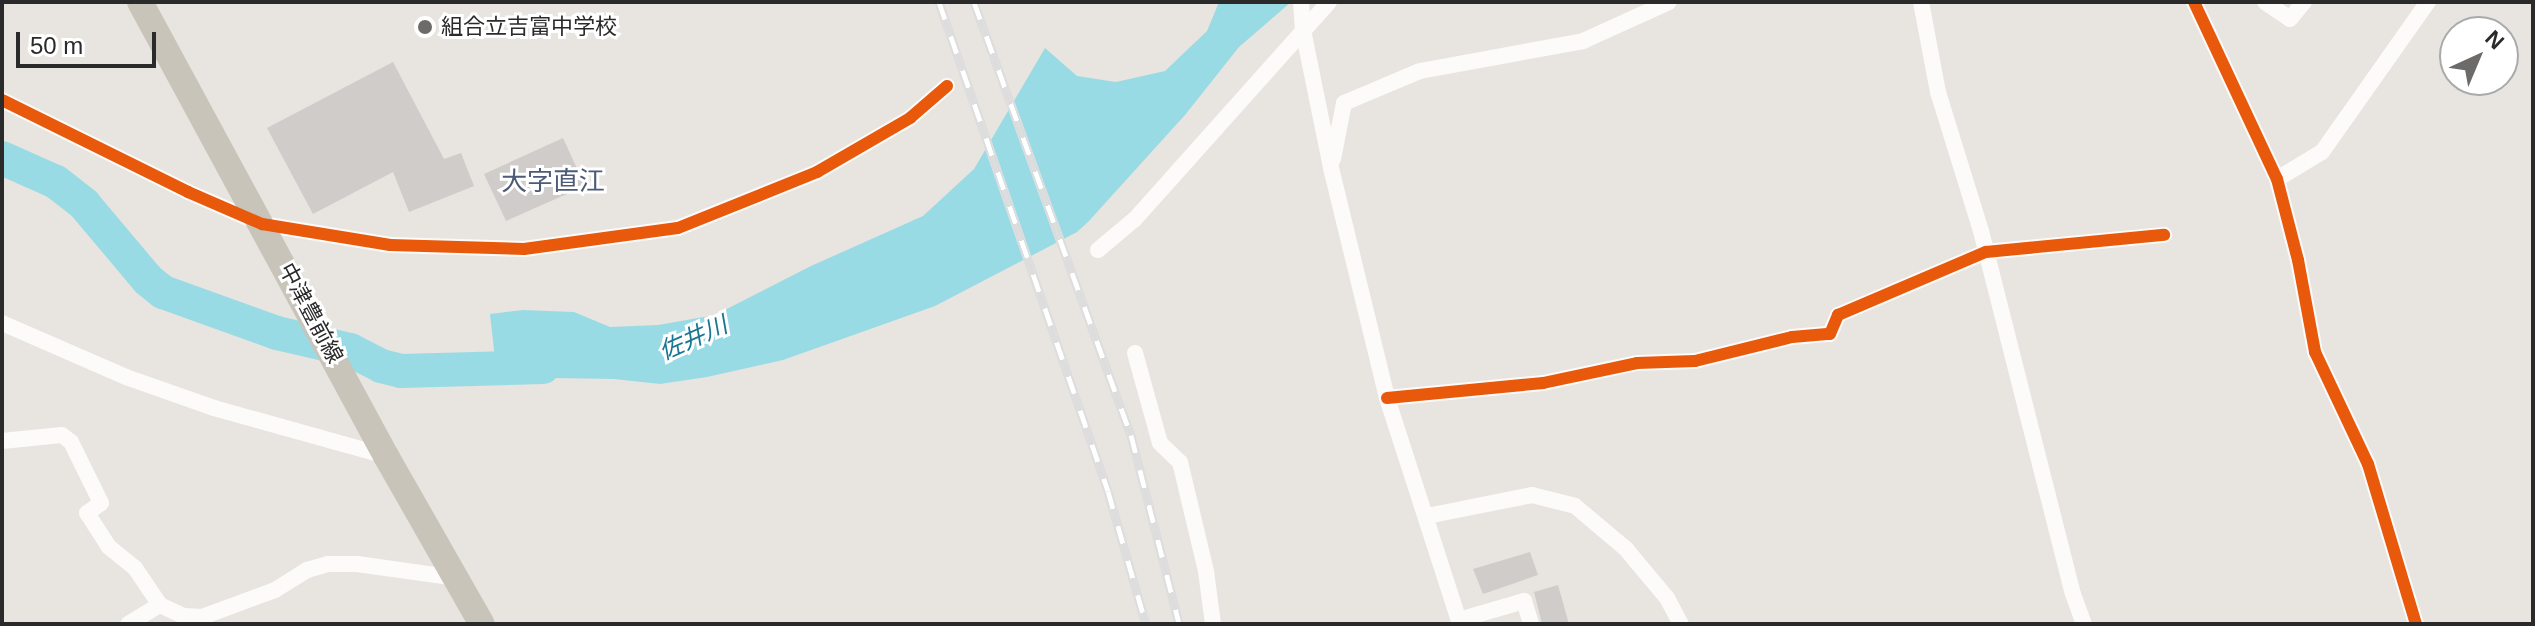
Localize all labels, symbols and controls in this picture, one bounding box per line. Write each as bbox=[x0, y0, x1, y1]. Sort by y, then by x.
place label: 組合立吉富中学校 bbox=[441, 14, 617, 40]
scale bar bbox=[20, 16, 160, 66]
north arrow bbox=[2439, 16, 2519, 96]
marker: 組合立吉富中学校 bbox=[416, 18, 434, 36]
text: N bbox=[2480, 25, 2509, 54]
text: 50 m bbox=[30, 32, 83, 59]
district label: 大字直江 bbox=[501, 166, 605, 198]
street label: 中津豊前線 bbox=[274, 258, 348, 368]
water label: 佐井川 bbox=[654, 310, 732, 366]

